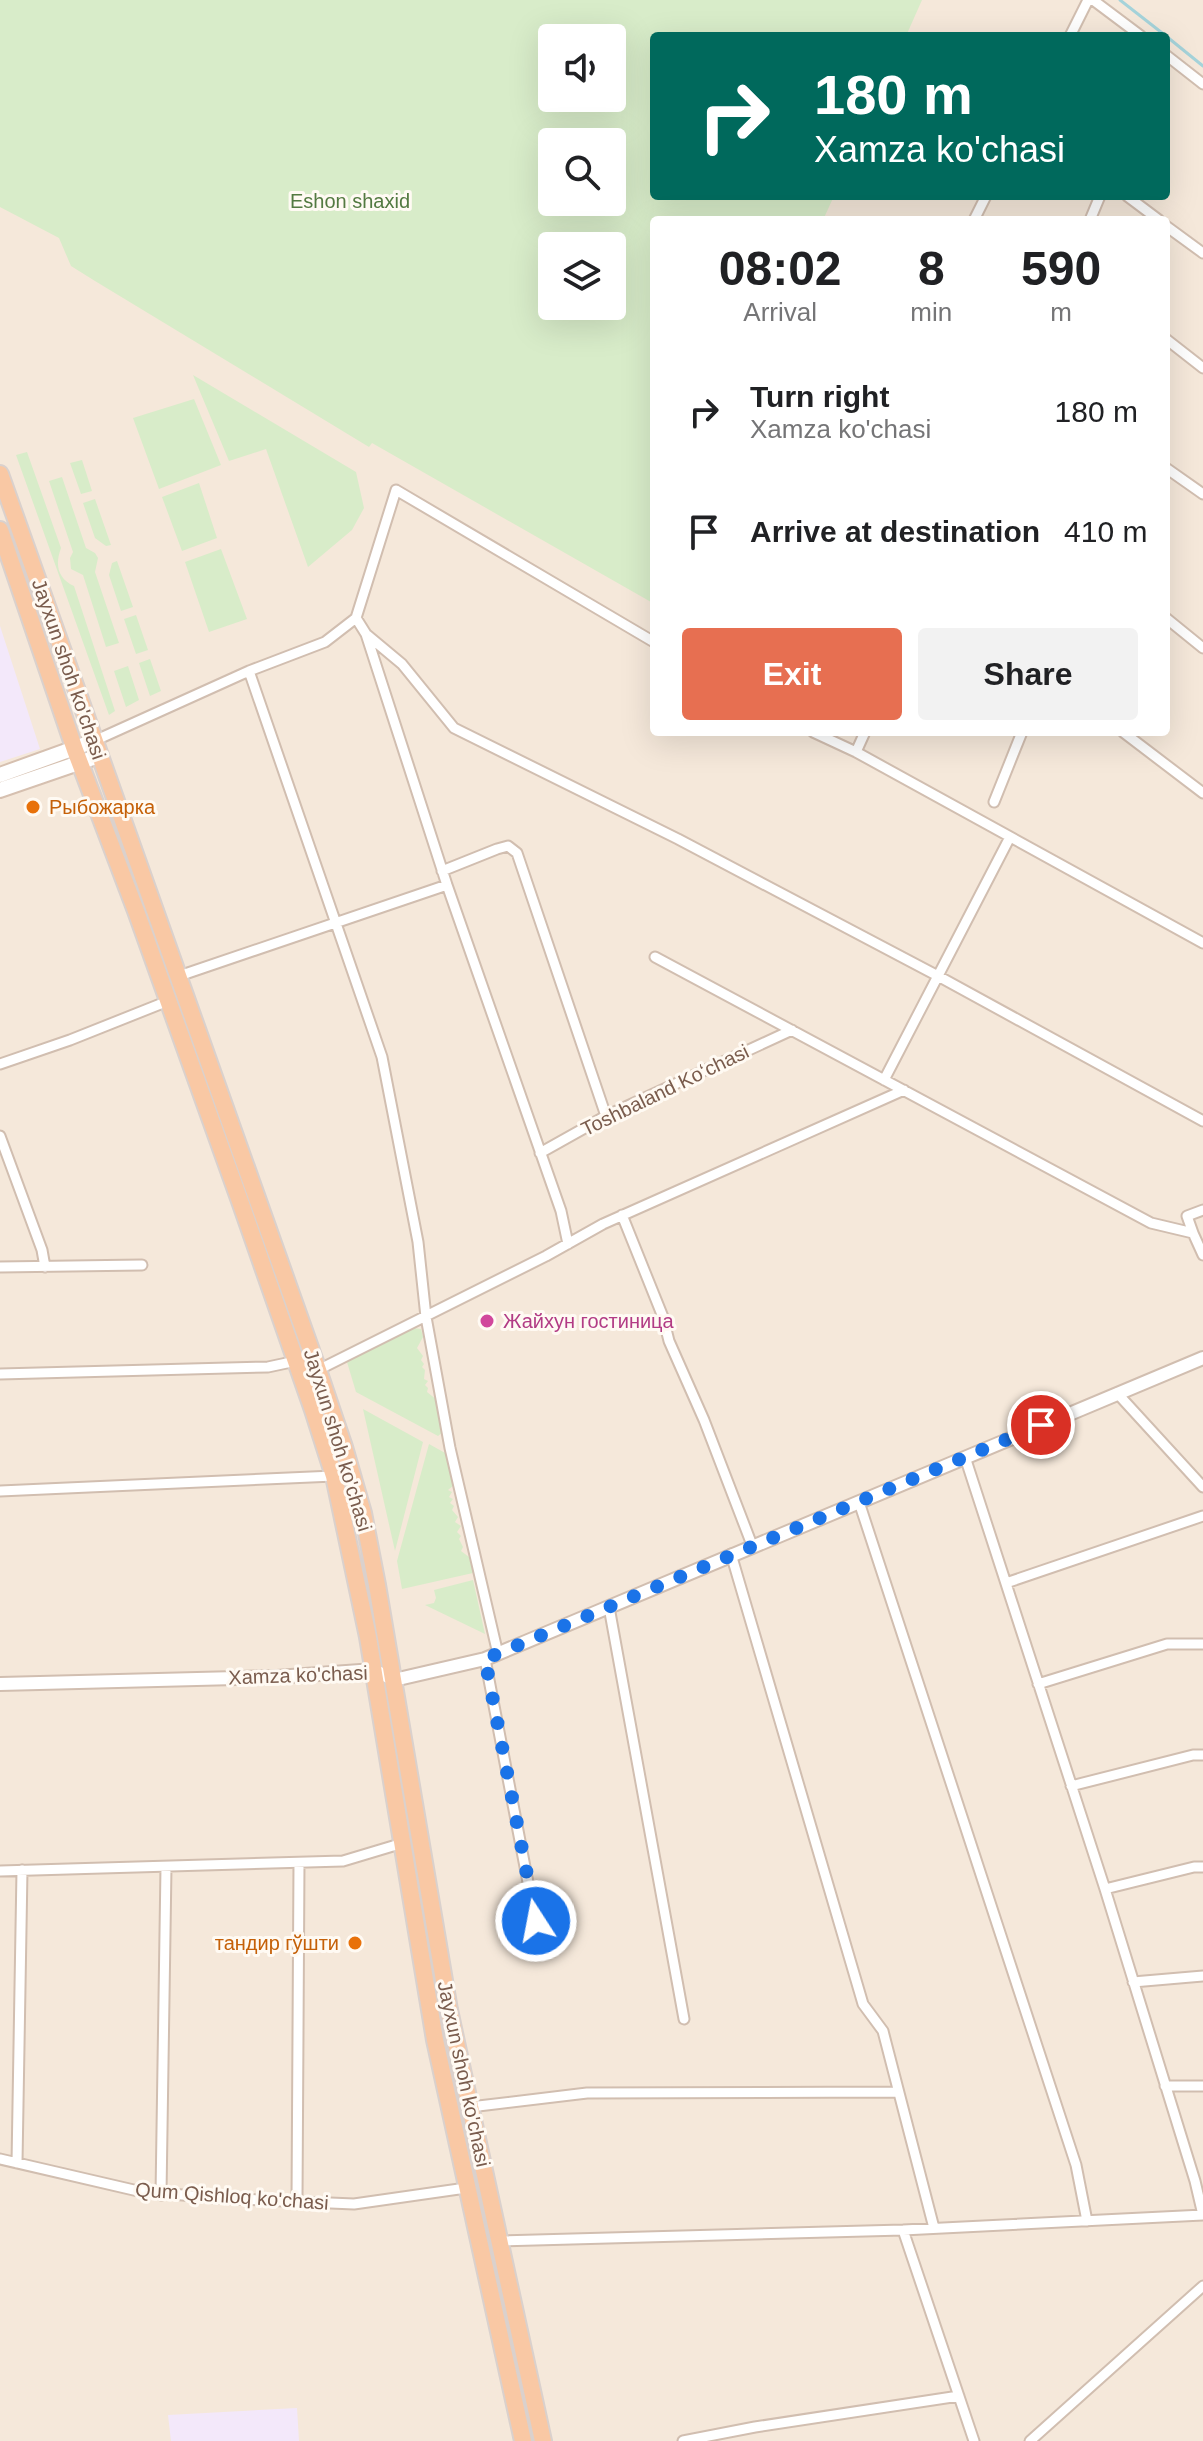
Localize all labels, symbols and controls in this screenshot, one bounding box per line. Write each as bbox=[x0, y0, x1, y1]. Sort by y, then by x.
map controls bbox=[538, 24, 626, 320]
button: sound bbox=[538, 24, 626, 112]
text: 180 m bbox=[814, 63, 973, 126]
icon: right bbox=[682, 64, 786, 168]
button: search bbox=[538, 128, 626, 216]
text: Xamza ko'chasi bbox=[814, 129, 1065, 170]
park label: Eshon shaxid bbox=[290, 190, 410, 212]
button: layers bbox=[538, 232, 626, 320]
text: 08:02 bbox=[719, 242, 842, 295]
text: 8 bbox=[918, 242, 945, 295]
text: 590 bbox=[1021, 242, 1101, 295]
text: Arrival bbox=[743, 297, 817, 327]
text: min bbox=[910, 297, 952, 327]
text: m bbox=[1050, 297, 1072, 327]
text: Turn right bbox=[750, 380, 889, 413]
icon: right bbox=[682, 390, 726, 434]
text: 180 m bbox=[1055, 395, 1138, 428]
text: Xamza ko'chasi bbox=[750, 414, 931, 444]
icon: arrive bbox=[682, 510, 726, 554]
text: Arrive at destination bbox=[750, 515, 1040, 548]
text: 410 m bbox=[1064, 515, 1147, 548]
street label: Jayxun shoh ko'chasi bbox=[28, 576, 110, 762]
button: Exit bbox=[682, 628, 902, 720]
button: Share bbox=[918, 628, 1138, 720]
place label: Рыбожарка bbox=[49, 796, 156, 818]
marker: Рыбожарка bbox=[24, 798, 42, 816]
street label: Toshbaland Koʻchasi bbox=[578, 1040, 752, 1140]
place label: Жайхун гостиница bbox=[503, 1310, 675, 1332]
marker: Жайхун гостиница bbox=[478, 1312, 496, 1330]
street label: Jayxun shoh ko'chasi bbox=[300, 1346, 376, 1534]
pin bbox=[1007, 1391, 1075, 1459]
icon: arrive bbox=[1019, 1403, 1063, 1447]
street label: Xamza ko'chasi bbox=[228, 1662, 368, 1688]
position arrow bbox=[494, 1879, 578, 1963]
place label: тандир гўшти bbox=[215, 1932, 339, 1954]
marker: тандир гўшти bbox=[346, 1934, 364, 1952]
street label: Jayxun shoh ko'chasi bbox=[434, 1979, 494, 2169]
street label: Qum Qishloq ko'chasi bbox=[135, 2178, 329, 2214]

